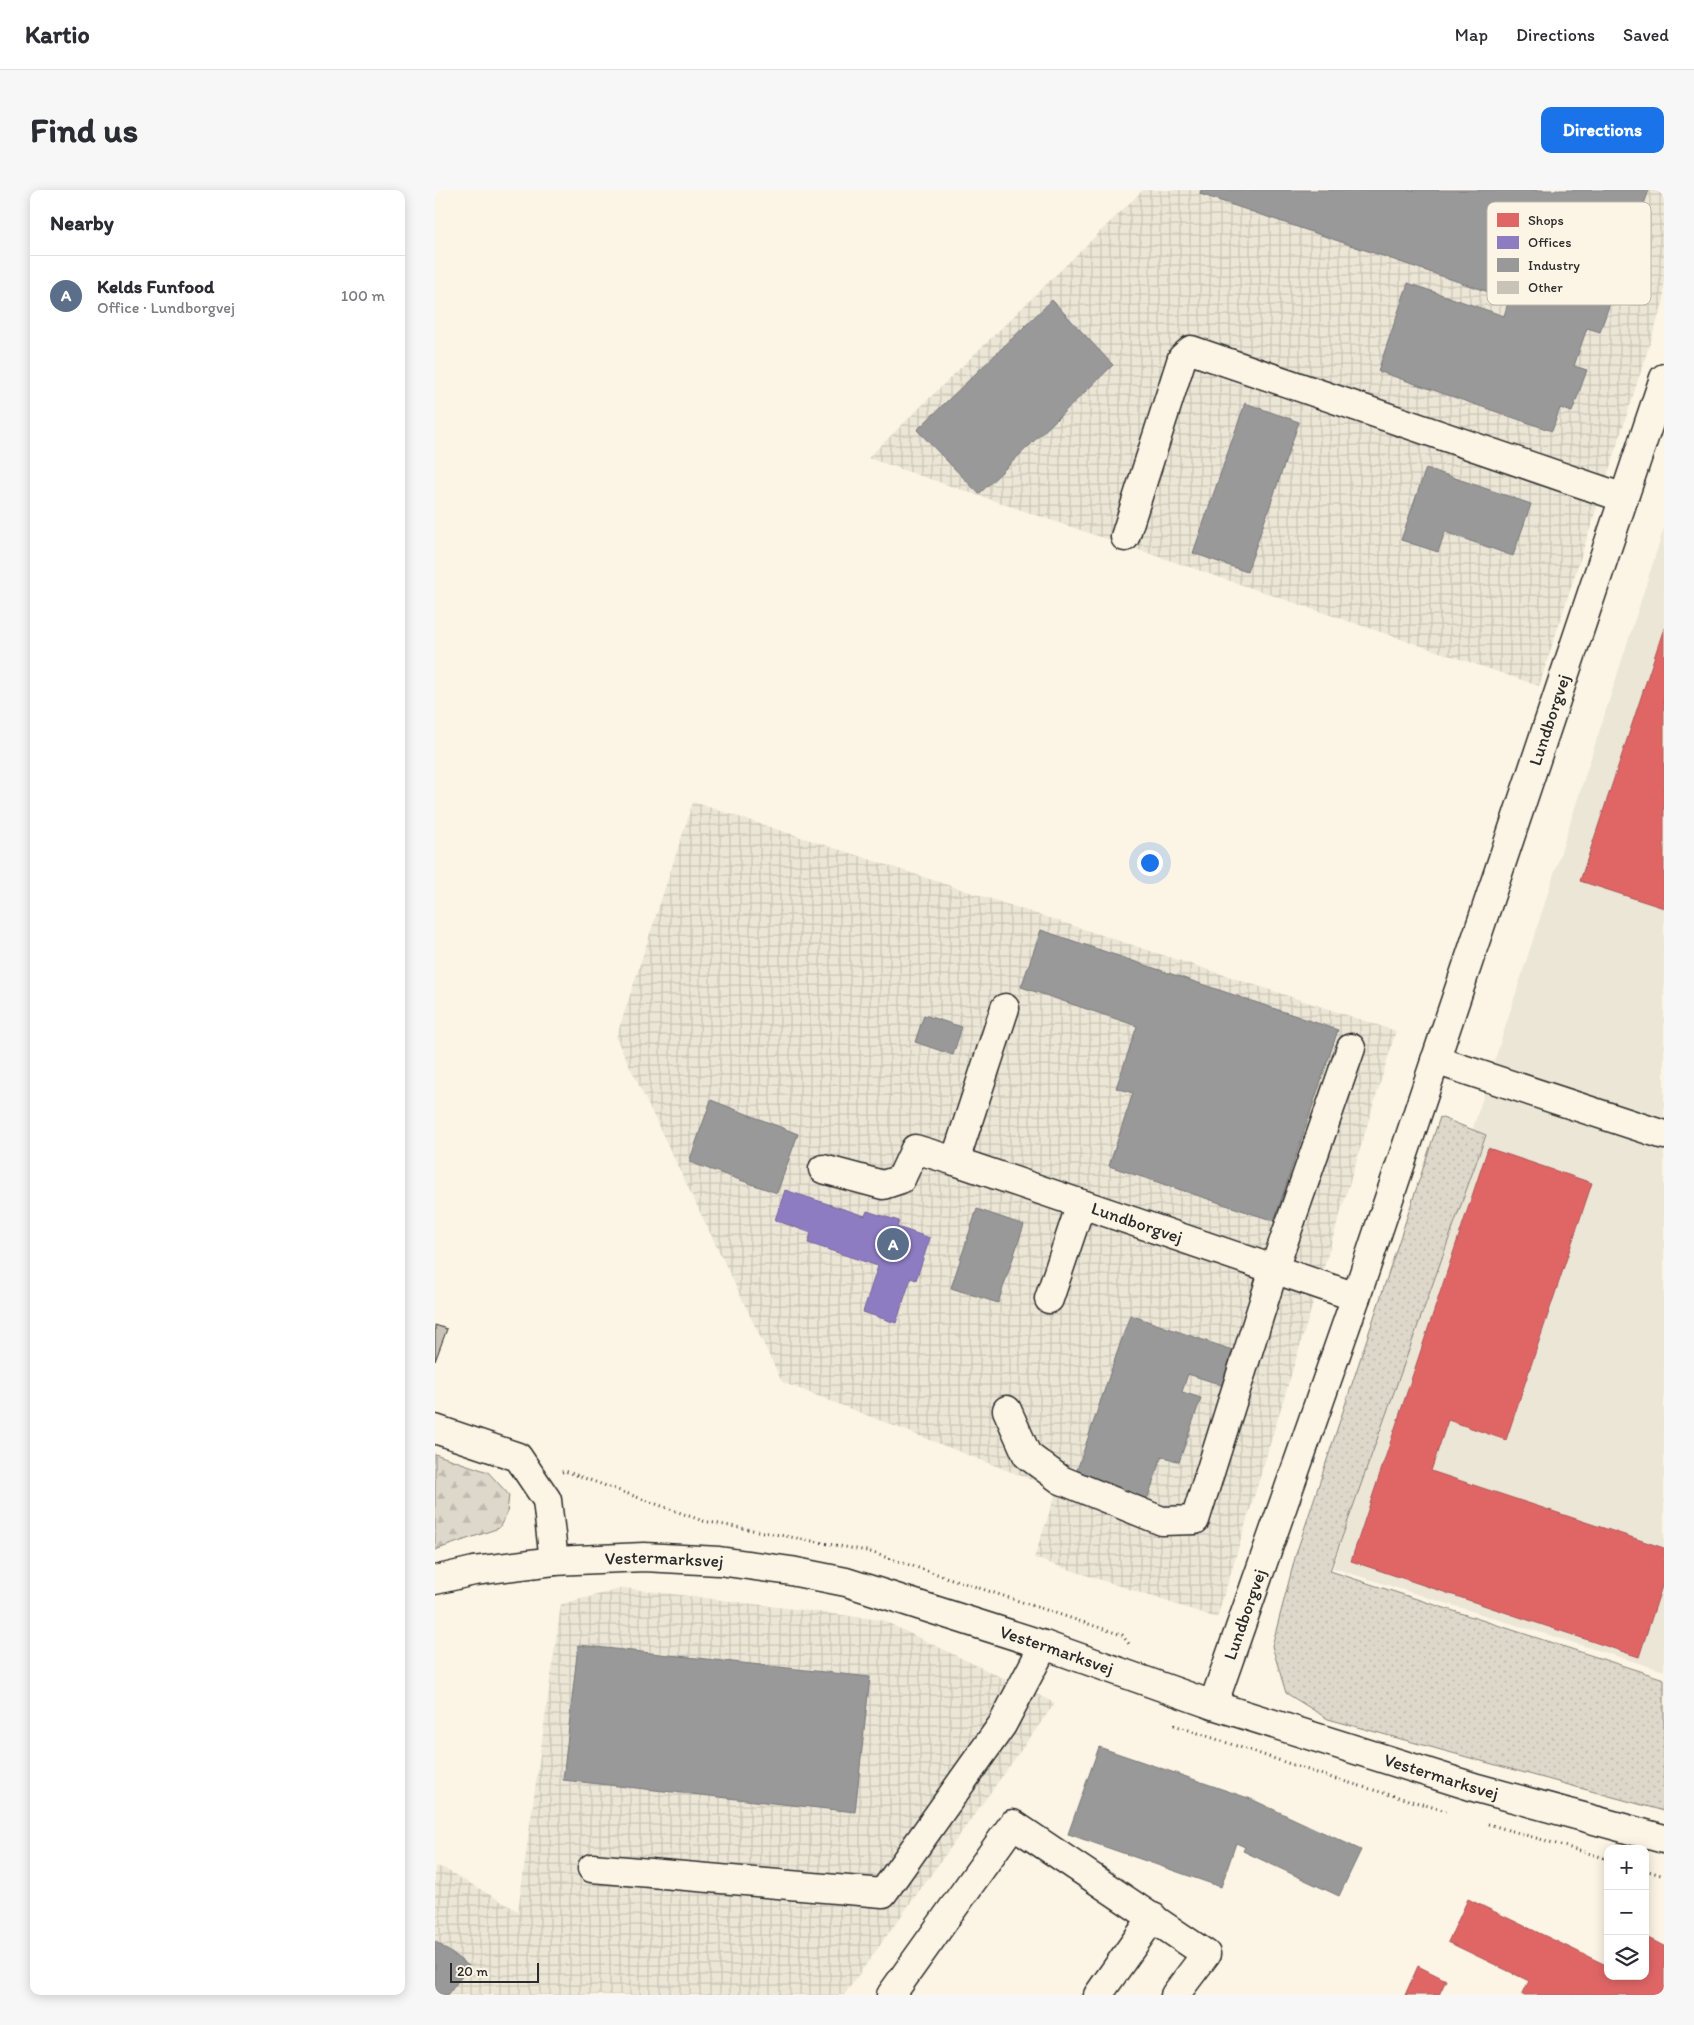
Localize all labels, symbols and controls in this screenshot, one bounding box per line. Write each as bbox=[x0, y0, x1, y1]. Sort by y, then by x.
text: Kartio bbox=[25, 20, 90, 49]
text: Map bbox=[1455, 24, 1488, 46]
text: Directions bbox=[1516, 24, 1595, 46]
text: Saved bbox=[1623, 24, 1669, 46]
button: Directions bbox=[1541, 107, 1664, 153]
text: Find us bbox=[30, 109, 138, 151]
legend bbox=[1487, 202, 1651, 305]
text: Nearby bbox=[50, 210, 114, 235]
text: Shops bbox=[1528, 212, 1564, 229]
text: Offices bbox=[1528, 234, 1571, 251]
text: Industry bbox=[1528, 257, 1580, 274]
text: Kelds Funfood bbox=[97, 275, 214, 298]
text: Other bbox=[1528, 279, 1563, 296]
text: A bbox=[61, 286, 71, 305]
text: 100 m bbox=[341, 286, 385, 305]
text: Office · Lundborgvej bbox=[97, 298, 235, 317]
street label: Lundborgvej bbox=[1524, 671, 1575, 768]
your location bbox=[1137, 850, 1163, 876]
street label: Lundborgvej bbox=[1088, 1197, 1185, 1248]
pin: A bbox=[877, 1225, 909, 1263]
street label: Vestermarksvej bbox=[604, 1546, 725, 1573]
street label: Lundborgvej bbox=[1219, 1566, 1271, 1663]
street label: Vestermarksvej bbox=[997, 1621, 1117, 1680]
street label: Vestermarksvej bbox=[1381, 1748, 1501, 1804]
map controls bbox=[1604, 1845, 1649, 1980]
button: + bbox=[1604, 1845, 1649, 1890]
button: − bbox=[1604, 1890, 1649, 1935]
button: layers bbox=[1604, 1935, 1649, 1980]
scale bar bbox=[450, 1960, 539, 1983]
text: 20 m bbox=[457, 1963, 488, 1980]

